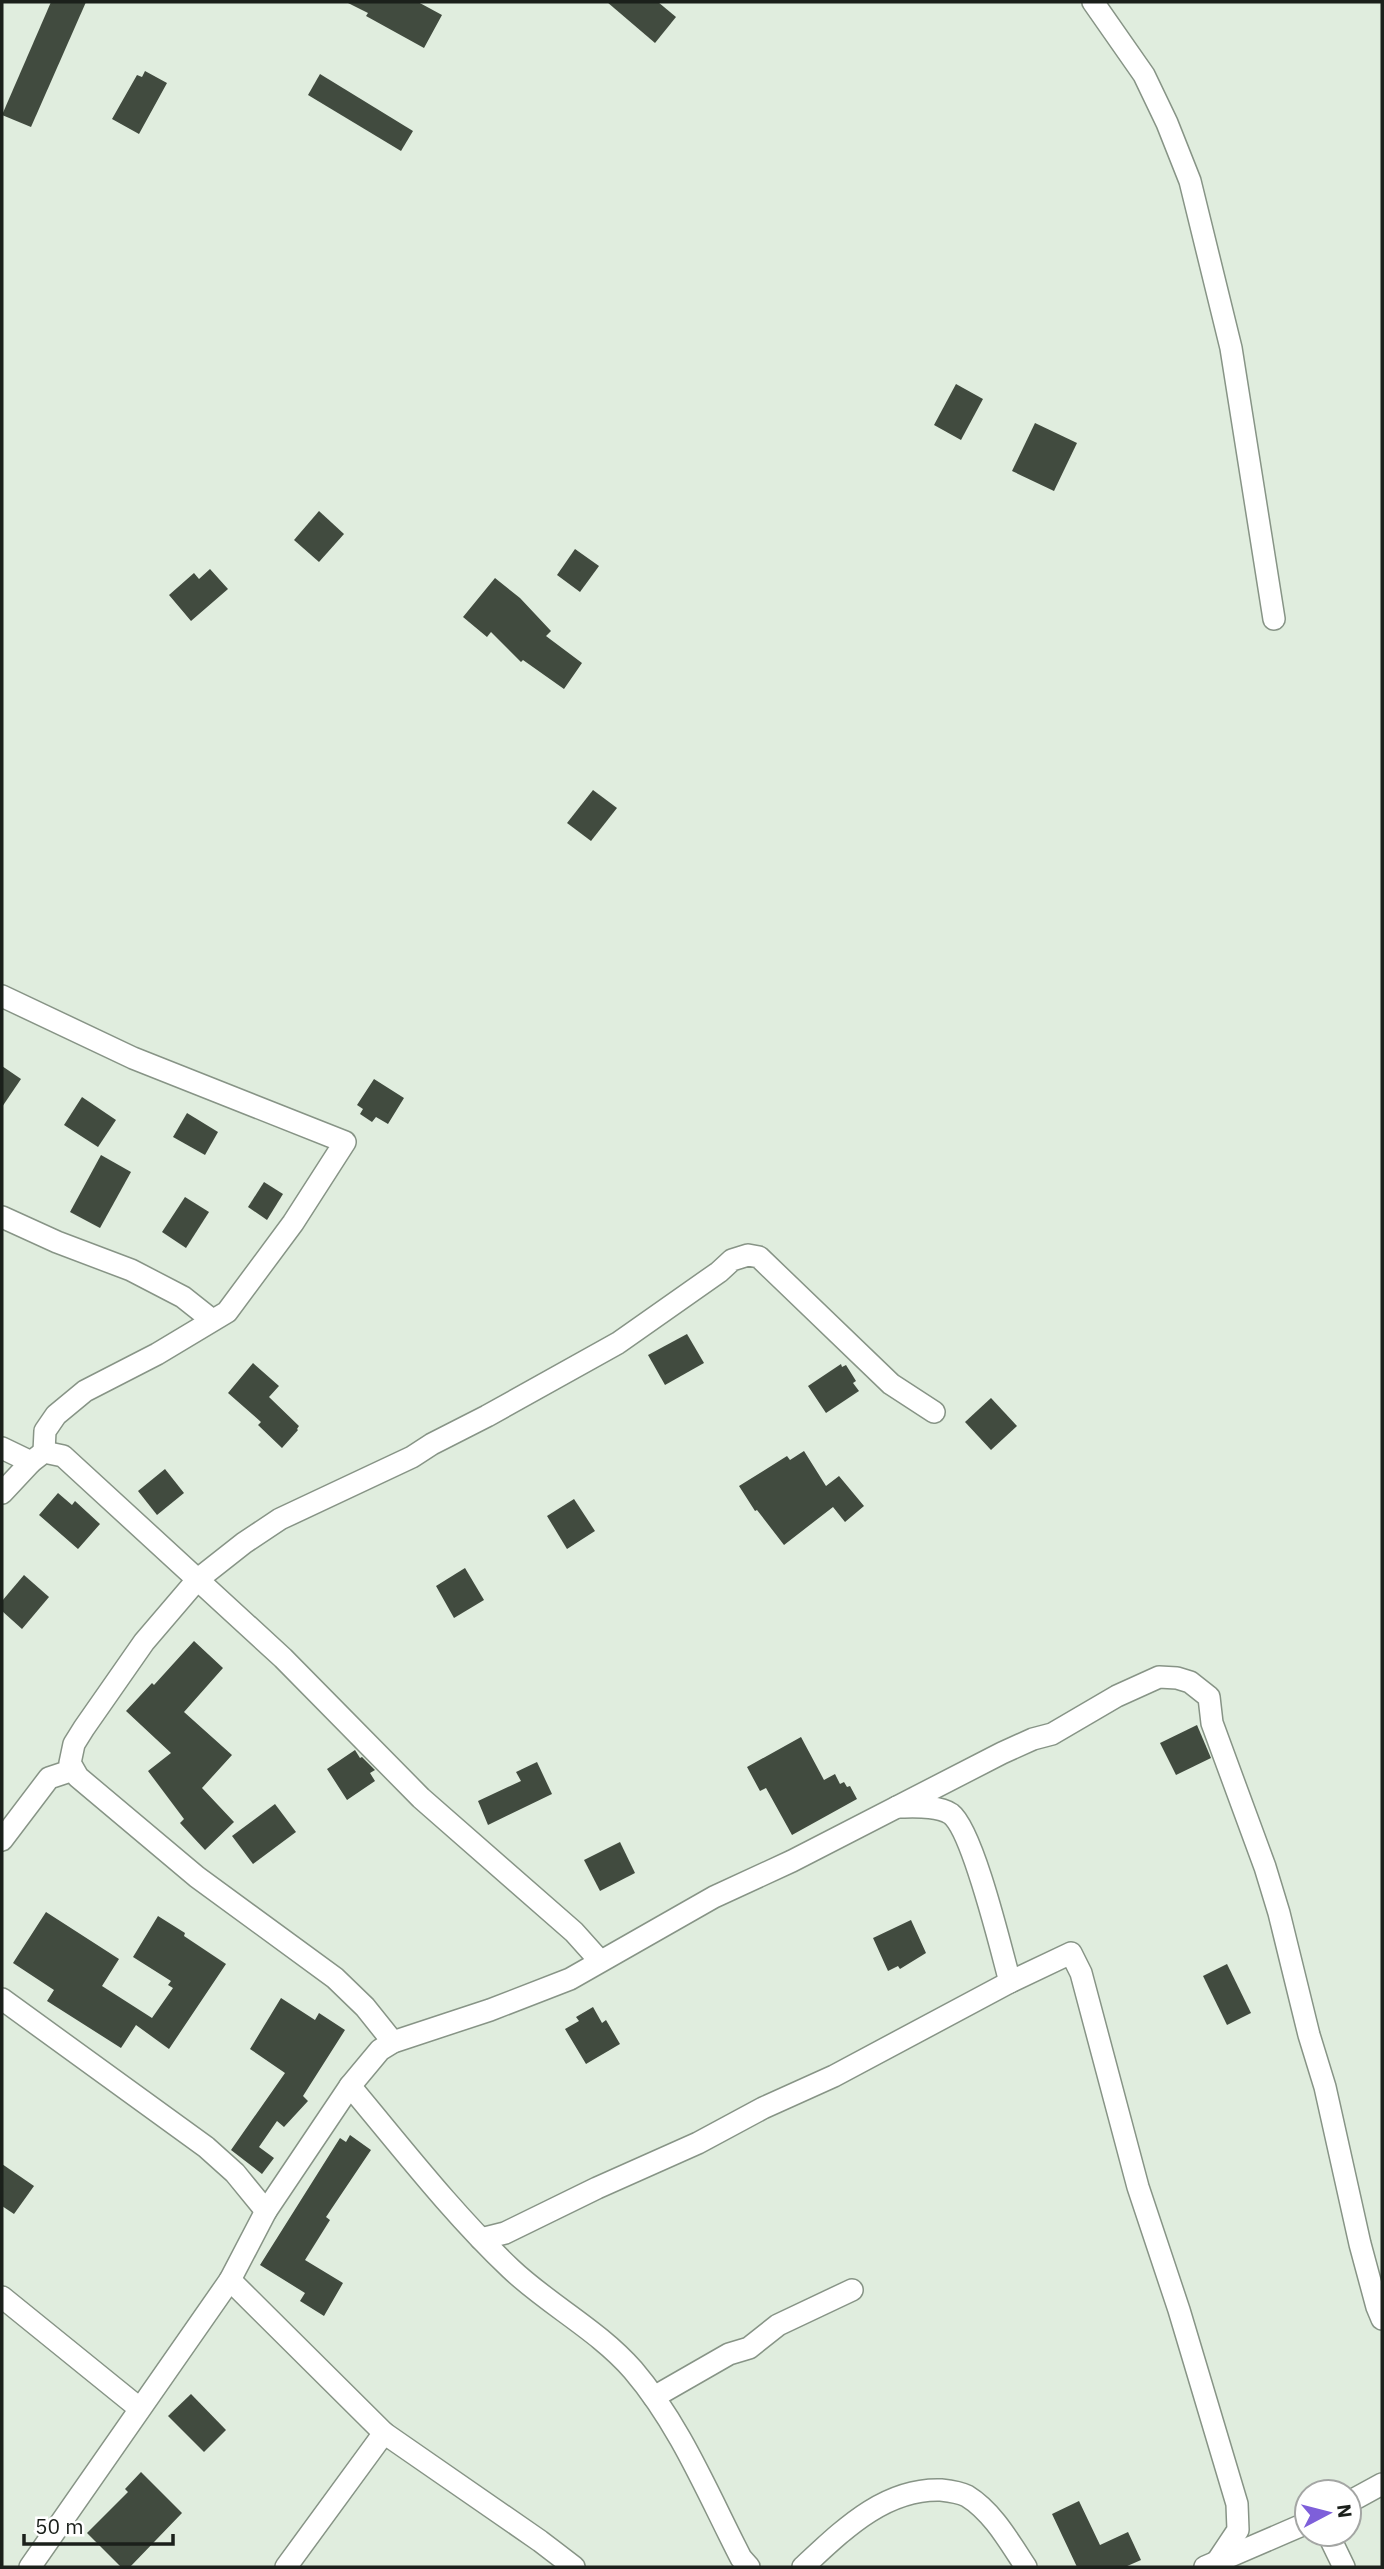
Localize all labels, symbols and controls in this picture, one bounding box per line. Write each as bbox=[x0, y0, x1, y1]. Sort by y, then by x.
north arrow bbox=[1293, 2478, 1363, 2548]
scale bar bbox=[24, 2502, 173, 2546]
text: N bbox=[1332, 2503, 1358, 2519]
text: 50 m bbox=[35, 2512, 84, 2540]

